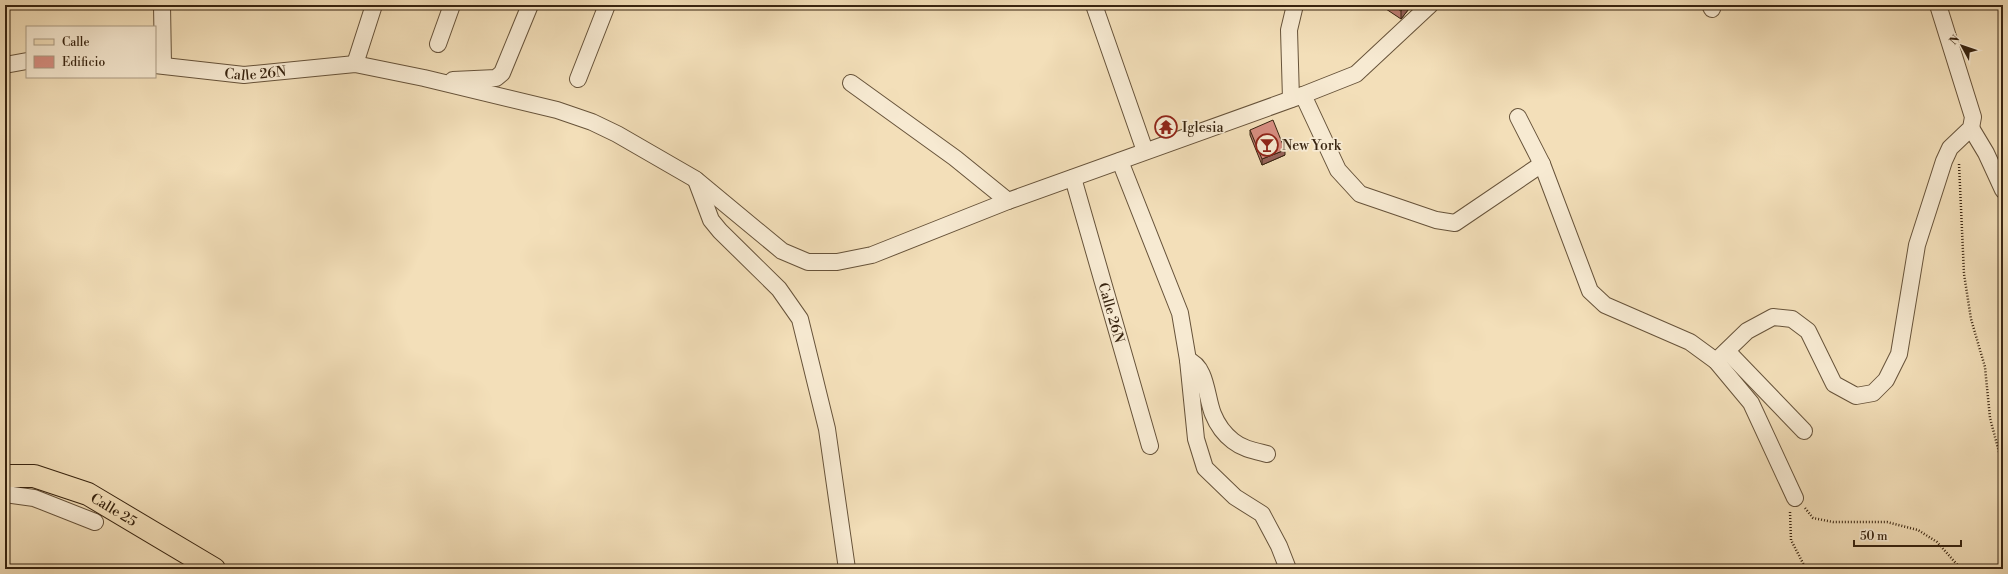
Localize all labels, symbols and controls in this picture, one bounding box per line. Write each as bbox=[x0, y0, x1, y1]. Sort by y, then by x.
legend bbox=[26, 26, 156, 78]
north arrow bbox=[1942, 26, 1982, 66]
text: N bbox=[1947, 32, 1963, 48]
text: Calle bbox=[62, 35, 89, 50]
text: Edificio bbox=[62, 55, 105, 70]
street label: Calle 26N bbox=[224, 63, 288, 85]
temple icon: Iglesia bbox=[1153, 114, 1179, 140]
place label: Iglesia bbox=[1182, 119, 1225, 137]
bar icon: New York bbox=[1254, 132, 1280, 158]
place label: New York bbox=[1282, 137, 1342, 155]
street label: Calle 26N bbox=[1094, 281, 1128, 346]
street label: Calle 25 bbox=[87, 490, 140, 531]
scale bar bbox=[1854, 522, 1961, 548]
text: 50 m bbox=[1860, 529, 1888, 544]

